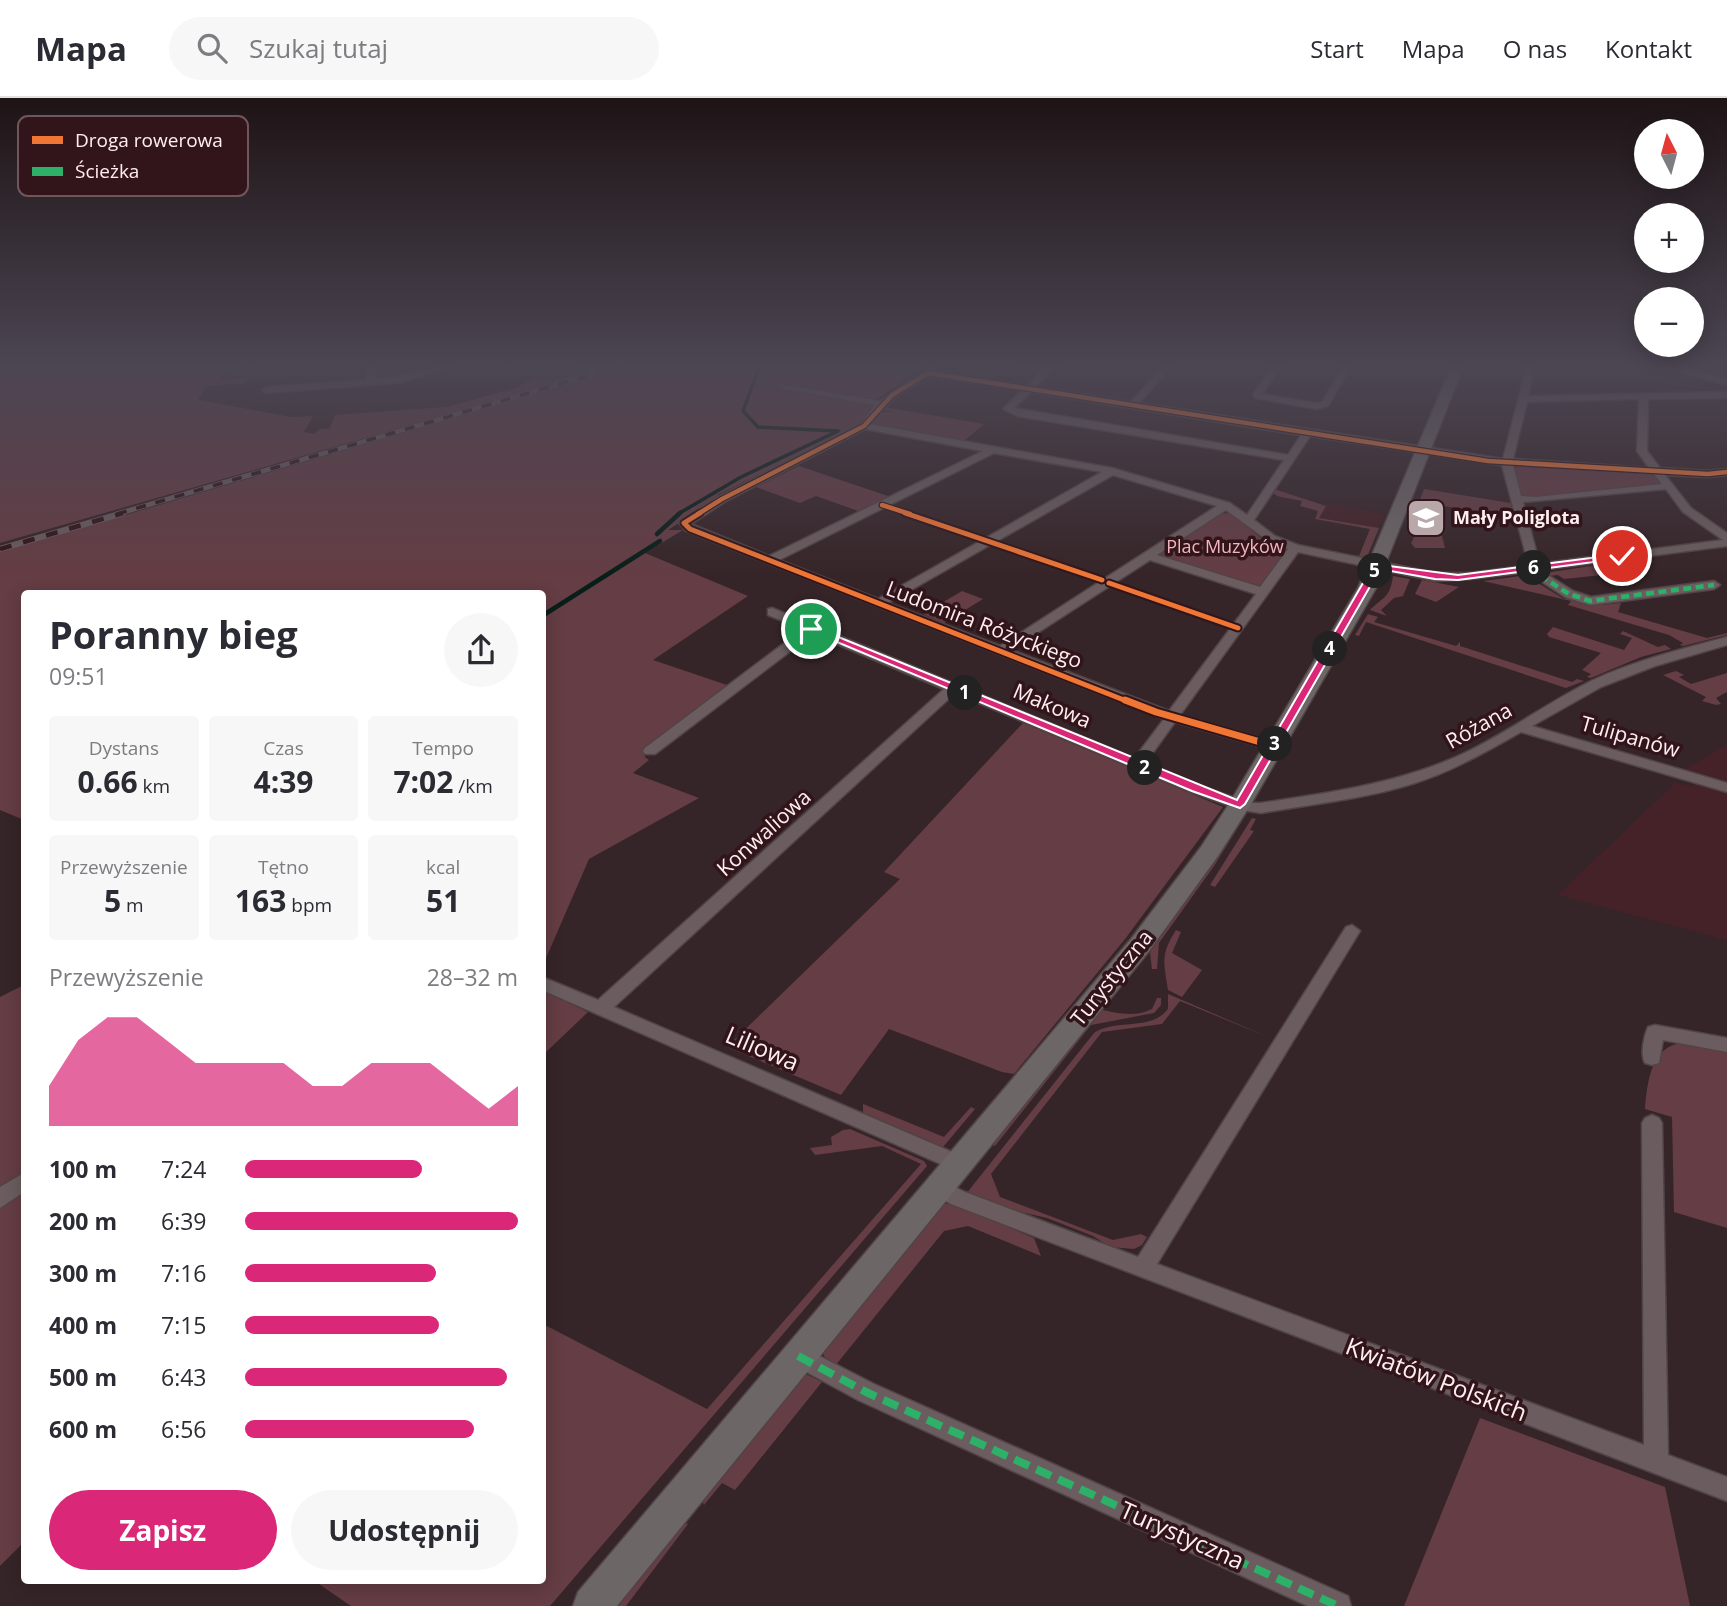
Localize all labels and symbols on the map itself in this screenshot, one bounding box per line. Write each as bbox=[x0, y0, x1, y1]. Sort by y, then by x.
legend bbox=[18, 116, 248, 196]
north arrow bbox=[1634, 119, 1704, 189]
text: Droga rowerowa bbox=[75, 127, 223, 153]
text: Ścieżka bbox=[75, 158, 139, 184]
school or university icon: Mały Poliglota bbox=[1405, 497, 1447, 539]
place label: Mały Poliglota bbox=[1453, 505, 1580, 529]
pin bbox=[1592, 526, 1652, 586]
park label: Plac Muzyków bbox=[1166, 534, 1284, 558]
pin: 6 bbox=[1516, 550, 1552, 586]
pin: 5 bbox=[1358, 554, 1392, 588]
street label: Ludomira Różyckiego bbox=[882, 574, 1086, 674]
pin bbox=[781, 599, 841, 659]
pin: 4 bbox=[1312, 632, 1348, 666]
pin: 1 bbox=[948, 676, 982, 710]
street label: Makowa bbox=[1009, 676, 1096, 734]
street label: Różana bbox=[1440, 696, 1517, 755]
street label: Tulipanów bbox=[1578, 709, 1684, 764]
pin: 3 bbox=[1258, 726, 1292, 762]
pin: 2 bbox=[1128, 750, 1162, 786]
street label: Konwaliowa bbox=[710, 783, 816, 882]
street label: Turystyczna bbox=[1064, 923, 1159, 1031]
street label: Liliowa bbox=[721, 1017, 805, 1078]
street label: Kwiatów Polskich bbox=[1341, 1329, 1532, 1428]
street label: Turystyczna bbox=[1115, 1493, 1250, 1577]

